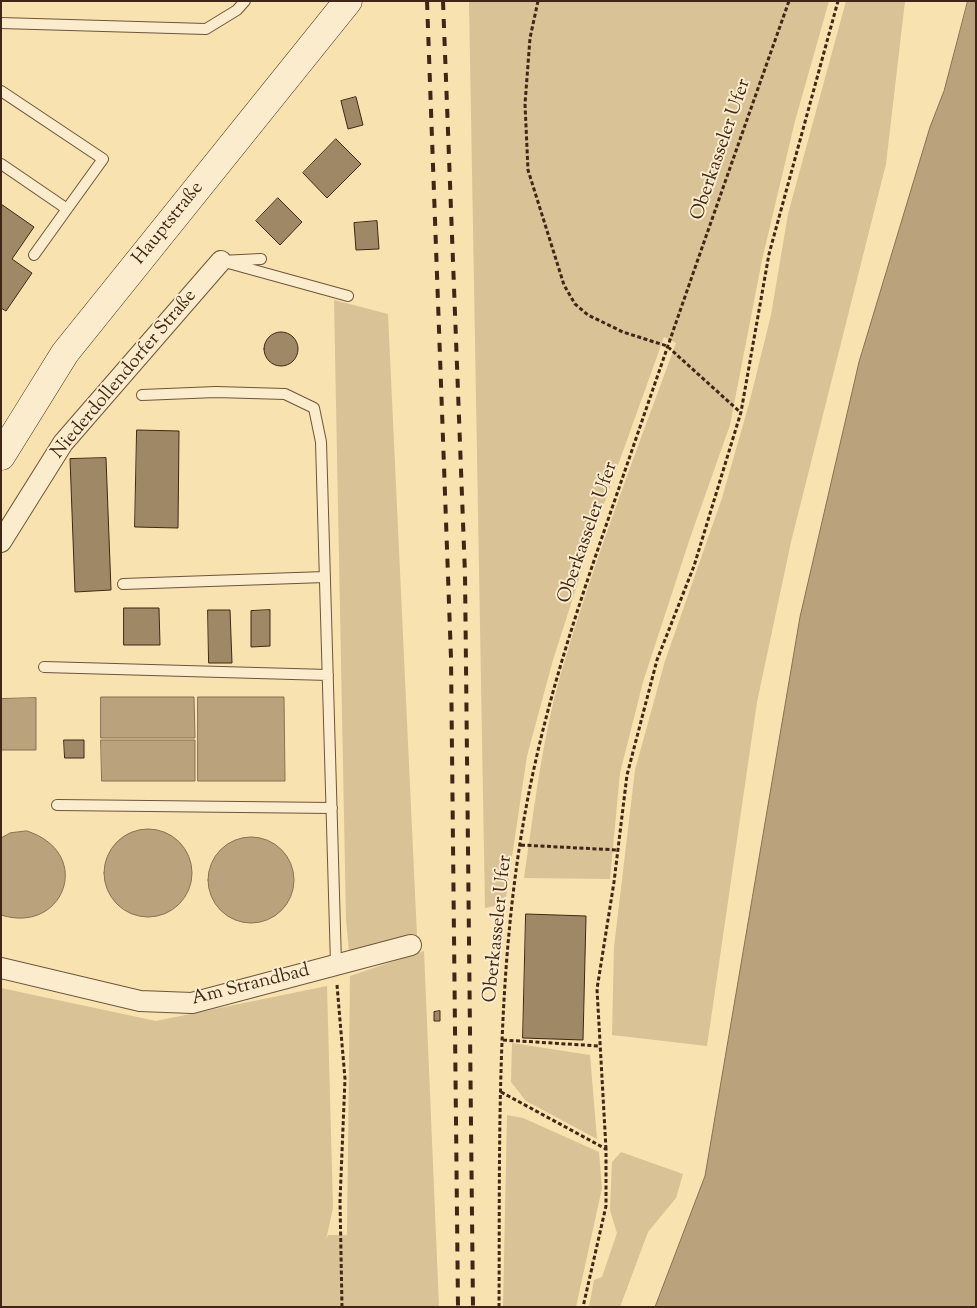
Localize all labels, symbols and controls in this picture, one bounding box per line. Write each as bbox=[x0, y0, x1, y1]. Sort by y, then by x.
street label: Oberkasseler Ufer bbox=[687, 76, 757, 224]
street label: Hauptstraße bbox=[129, 178, 209, 270]
street label: Niederdollendorfer Straße bbox=[48, 286, 202, 464]
street label: Oberkasseler Ufer bbox=[554, 459, 624, 607]
street label: Oberkasseler Ufer bbox=[480, 854, 518, 1004]
street label: Am Strandbad bbox=[190, 960, 312, 1012]

